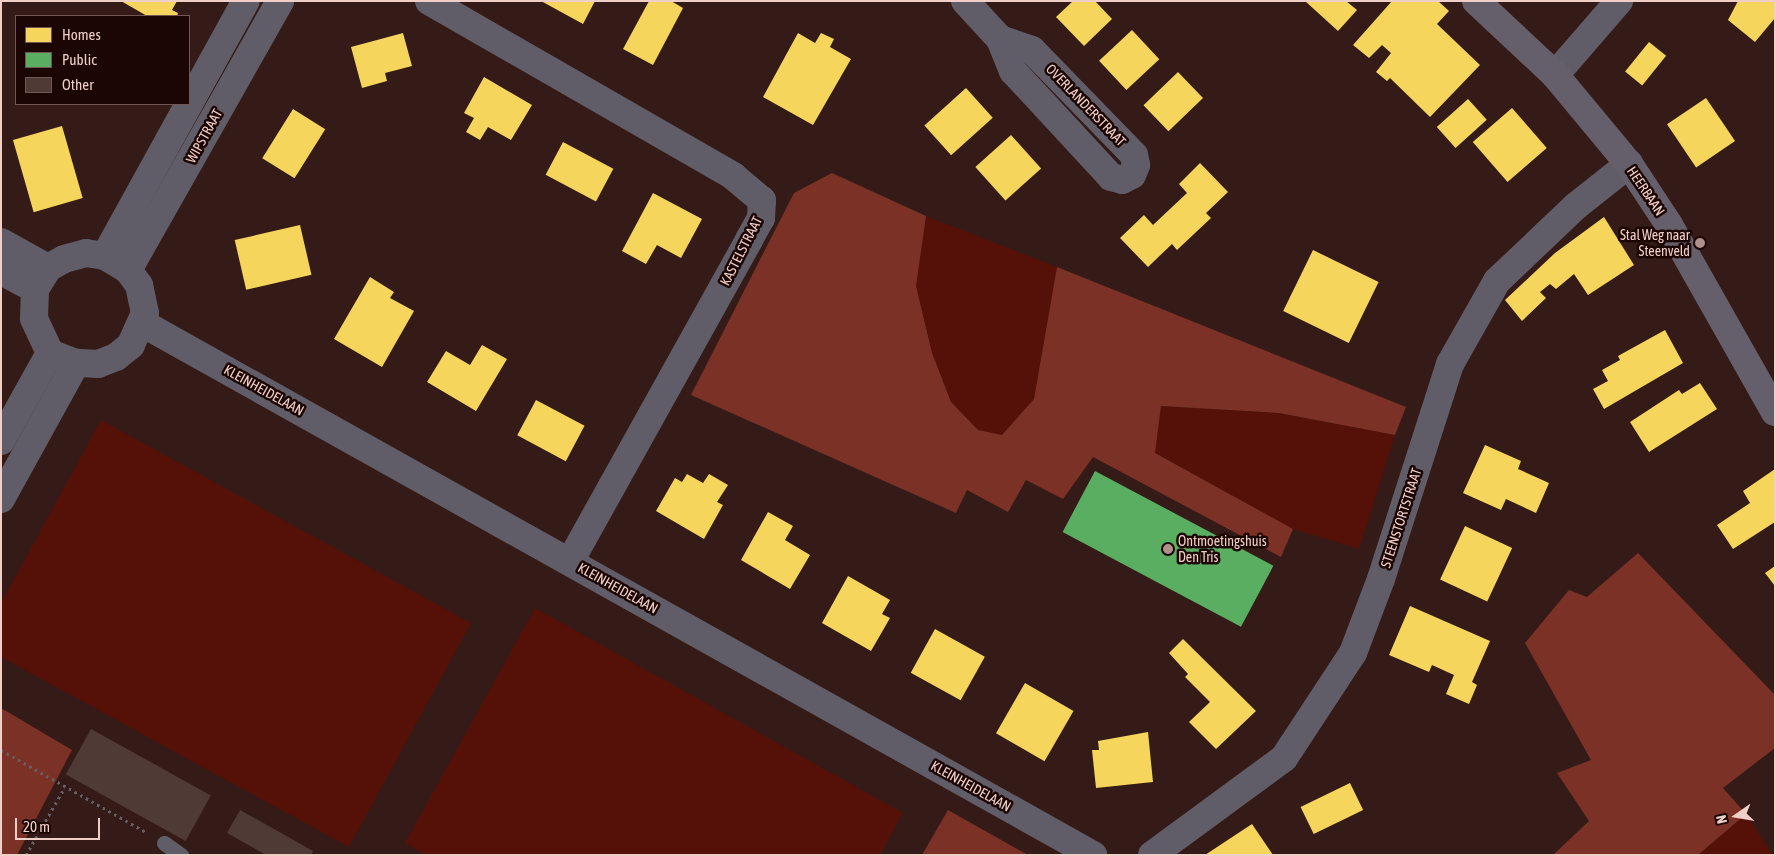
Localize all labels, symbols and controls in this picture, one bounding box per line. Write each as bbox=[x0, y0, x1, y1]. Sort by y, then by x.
legend bbox=[15, 15, 190, 105]
text: Homes bbox=[62, 26, 101, 43]
text: Public bbox=[62, 51, 97, 68]
street label: OVERLANDERSTRAAT bbox=[1043, 60, 1129, 150]
text: Other bbox=[62, 76, 94, 93]
street label: WIPSTRAAT bbox=[182, 106, 226, 166]
street label: HEERBAAN bbox=[1623, 163, 1669, 219]
street label: KASTELSTRAAT bbox=[716, 214, 766, 288]
place label: Stal Weg naar Steenveld bbox=[1620, 227, 1690, 260]
marker: Stal Weg naar Steenveld bbox=[1694, 237, 1706, 249]
street label: KLEINHEIDELAAN bbox=[221, 361, 307, 419]
street label: STEENSTORTSTRAAT bbox=[1377, 466, 1425, 570]
place label: Ontmoetingshuis Den Tris bbox=[1178, 533, 1267, 566]
marker: Ontmoetingshuis Den Tris bbox=[1162, 543, 1174, 555]
street label: KLEINHEIDELAAN bbox=[575, 559, 661, 617]
street label: KLEINHEIDELAAN bbox=[928, 757, 1014, 815]
north arrow bbox=[1711, 791, 1761, 841]
scale bar bbox=[18, 808, 102, 840]
text: N bbox=[1713, 814, 1730, 825]
text: 20 m bbox=[23, 818, 50, 835]

